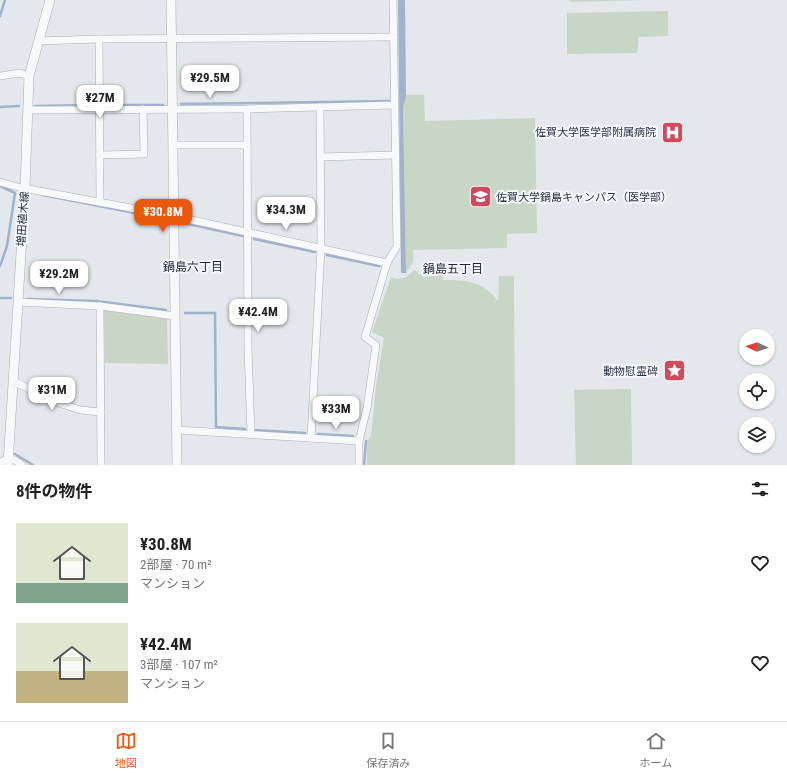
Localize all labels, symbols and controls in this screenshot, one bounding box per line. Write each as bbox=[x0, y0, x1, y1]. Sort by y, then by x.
pin: ¥29.5M bbox=[177, 65, 243, 99]
text: ¥29.5M bbox=[190, 70, 230, 85]
pin: ¥27M bbox=[76, 85, 124, 119]
text: ¥27M bbox=[85, 90, 115, 105]
hospital icon: 佐賀大学医学部附属病院 bbox=[659, 119, 685, 145]
place label: 佐賀大学医学部附属病院 bbox=[535, 126, 656, 139]
school or university icon: 佐賀大学鍋島キャンパス（医学部） bbox=[467, 184, 493, 210]
street label: 増田植木線 bbox=[15, 191, 31, 247]
place label: 佐賀大学鍋島キャンパス（医学部） bbox=[496, 191, 672, 204]
pin: ¥34.3M bbox=[253, 197, 319, 231]
pin: ¥30.8M bbox=[130, 199, 196, 233]
text: ¥34.3M bbox=[266, 202, 306, 217]
text: ¥30.8M bbox=[143, 204, 183, 219]
district label: 鍋島六丁目 bbox=[163, 260, 223, 274]
pin: ¥29.2M bbox=[26, 261, 92, 295]
district label: 鍋島五丁目 bbox=[423, 262, 483, 276]
text: ¥29.2M bbox=[39, 266, 79, 281]
pin: ¥42.4M bbox=[225, 299, 291, 333]
text: ¥42.4M bbox=[238, 304, 278, 319]
north arrow bbox=[739, 329, 775, 365]
map controls bbox=[739, 329, 775, 453]
place icon: 動物慰霊碑 bbox=[661, 358, 687, 384]
place label: 動物慰霊碑 bbox=[603, 365, 658, 378]
button: locate bbox=[739, 373, 775, 409]
pin: ¥31M bbox=[28, 377, 76, 411]
text: ¥31M bbox=[37, 382, 67, 397]
pin: ¥33M bbox=[312, 396, 360, 430]
text: ¥33M bbox=[321, 401, 351, 416]
button: layers bbox=[739, 417, 775, 453]
icon: filters bbox=[749, 478, 771, 500]
text: 8件の物件 bbox=[16, 481, 93, 501]
text: ¥30.8M bbox=[140, 534, 192, 554]
icon: home bbox=[48, 539, 96, 587]
icon: heart bbox=[749, 552, 771, 574]
text: 2部屋 · 70 m² bbox=[140, 557, 211, 572]
text: マンション bbox=[140, 576, 205, 591]
text: ¥42.4M bbox=[140, 634, 192, 654]
icon: home bbox=[48, 639, 96, 687]
icon: heart bbox=[749, 652, 771, 674]
text: 3部屋 · 107 m² bbox=[140, 657, 218, 672]
text: マンション bbox=[140, 676, 205, 691]
tab: 地図 bbox=[115, 730, 137, 770]
tab: 保存済み bbox=[366, 730, 410, 770]
tab: ホーム bbox=[640, 730, 672, 770]

